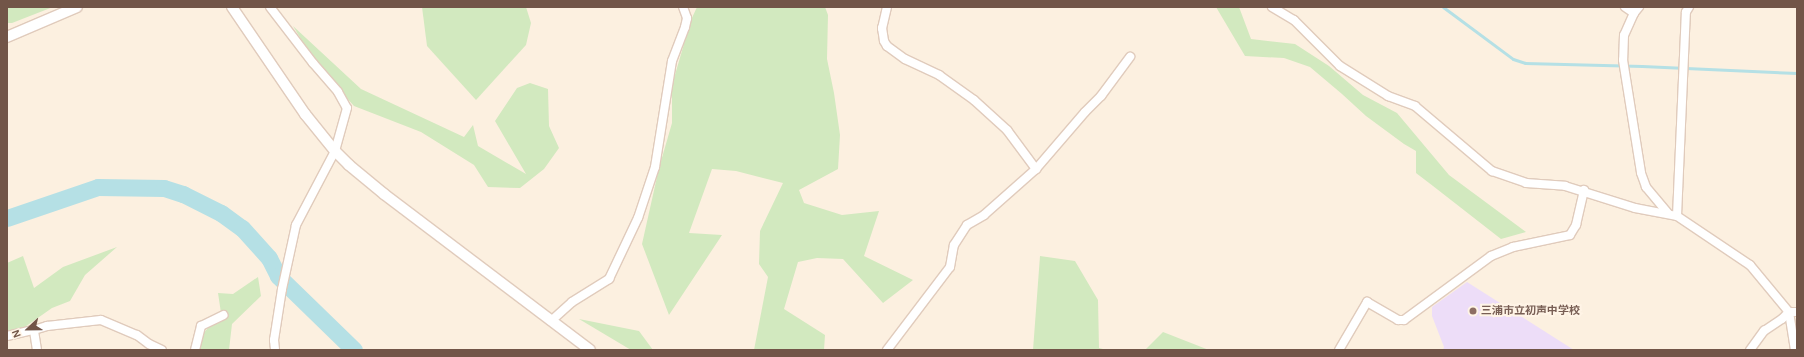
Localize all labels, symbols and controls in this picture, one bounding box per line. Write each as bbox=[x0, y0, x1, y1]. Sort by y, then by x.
place label: 三浦市立初声中学校 bbox=[1481, 304, 1580, 318]
marker: 三浦市立初声中学校 bbox=[1468, 306, 1478, 316]
north arrow bbox=[8, 309, 48, 349]
text: N bbox=[10, 328, 23, 339]

